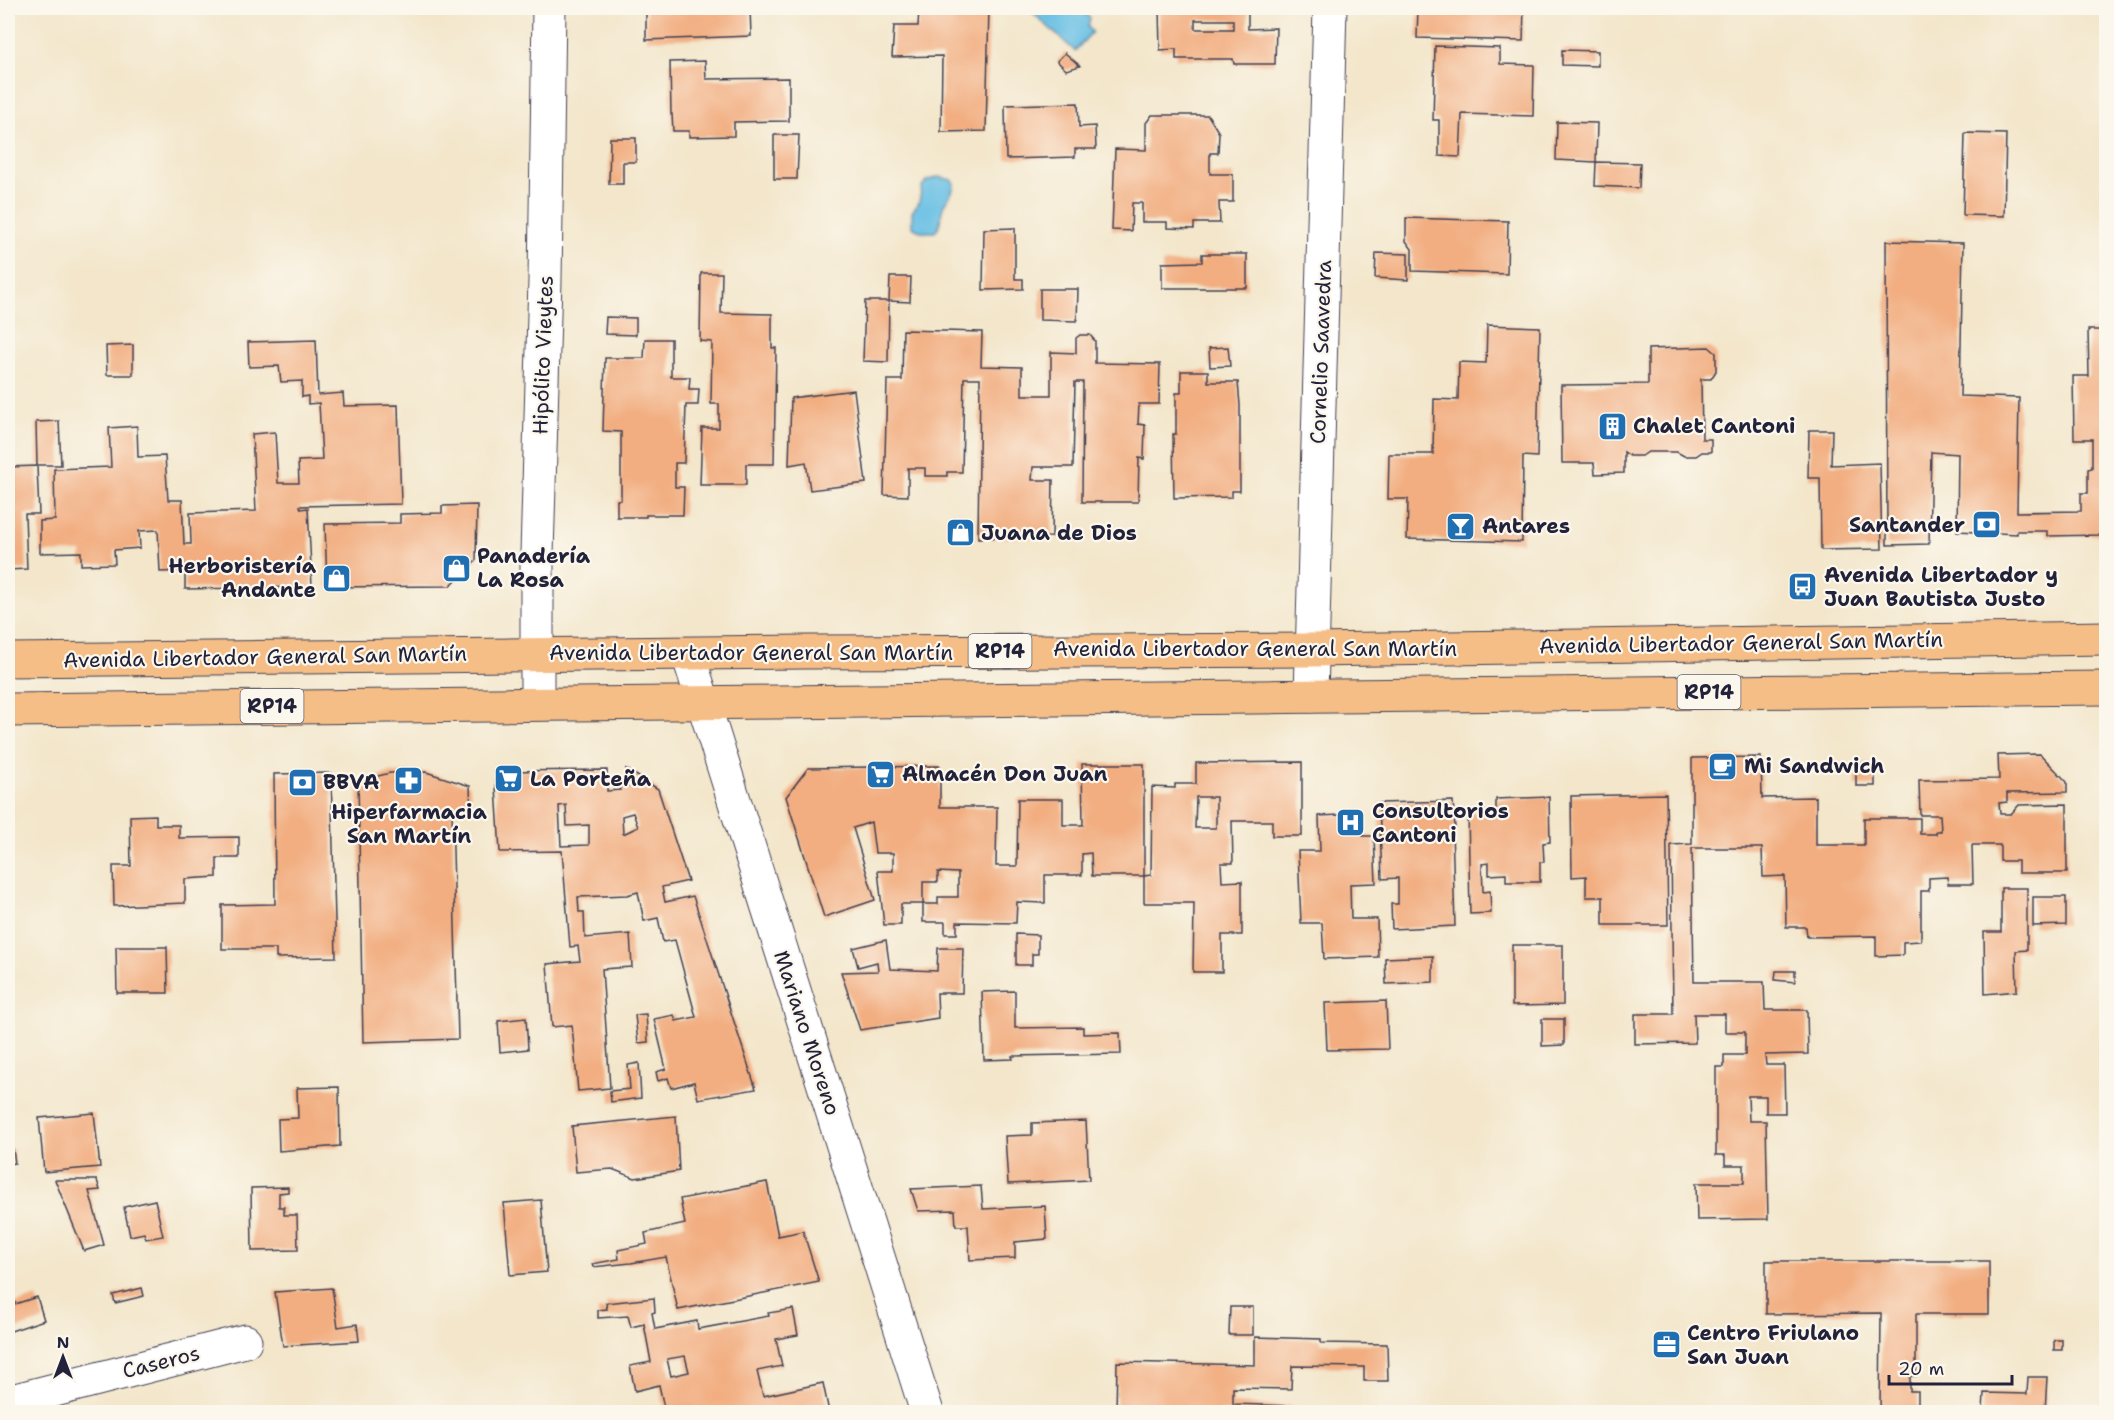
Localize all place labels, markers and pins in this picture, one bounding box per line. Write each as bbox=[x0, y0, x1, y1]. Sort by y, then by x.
building icon: Chalet Cantoni bbox=[1596, 410, 1628, 442]
place label: Chalet Cantoni bbox=[1633, 412, 1795, 440]
bank icon: Santander bbox=[1970, 509, 2002, 541]
bar icon: Antares bbox=[1445, 510, 1477, 542]
place label: Santander bbox=[1849, 511, 1965, 539]
place label: Antares bbox=[1482, 512, 1570, 540]
shop icon: Juana de Dios bbox=[944, 517, 976, 549]
place label: Juana de Dios bbox=[981, 519, 1137, 547]
place label: Panadería La Rosa bbox=[477, 542, 591, 594]
place label: Herboristería Andante bbox=[169, 552, 317, 604]
shop icon: Panadería La Rosa bbox=[440, 552, 472, 584]
place label: Avenida Libertador y Juan Bautista Justo bbox=[1824, 561, 2058, 613]
shop icon: Herboristería Andante bbox=[321, 562, 353, 594]
bus stop icon: Avenida Libertador y Juan Bautista Justo bbox=[1787, 571, 1819, 603]
cafe icon: Mi Sandwich bbox=[1707, 750, 1739, 782]
place label: Mi Sandwich bbox=[1744, 752, 1884, 780]
supermarket icon: Almacén Don Juan bbox=[865, 758, 897, 790]
place label: Almacén Don Juan bbox=[902, 760, 1108, 788]
supermarket icon: La Porteña bbox=[493, 763, 525, 795]
pharmacy icon: Hiperfarmacia San Martín bbox=[393, 765, 425, 797]
place label: La Porteña bbox=[530, 765, 652, 793]
bank icon: BBVA bbox=[286, 766, 318, 798]
place label: BBVA bbox=[323, 768, 379, 796]
place label: Consultorios Cantoni bbox=[1372, 797, 1509, 849]
place label: Hiperfarmacia San Martín bbox=[331, 798, 487, 850]
hospital icon: Consultorios Cantoni bbox=[1335, 807, 1367, 839]
place label: Centro Friulano San Juan bbox=[1687, 1319, 1859, 1371]
office icon: Centro Friulano San Juan bbox=[1650, 1329, 1682, 1361]

